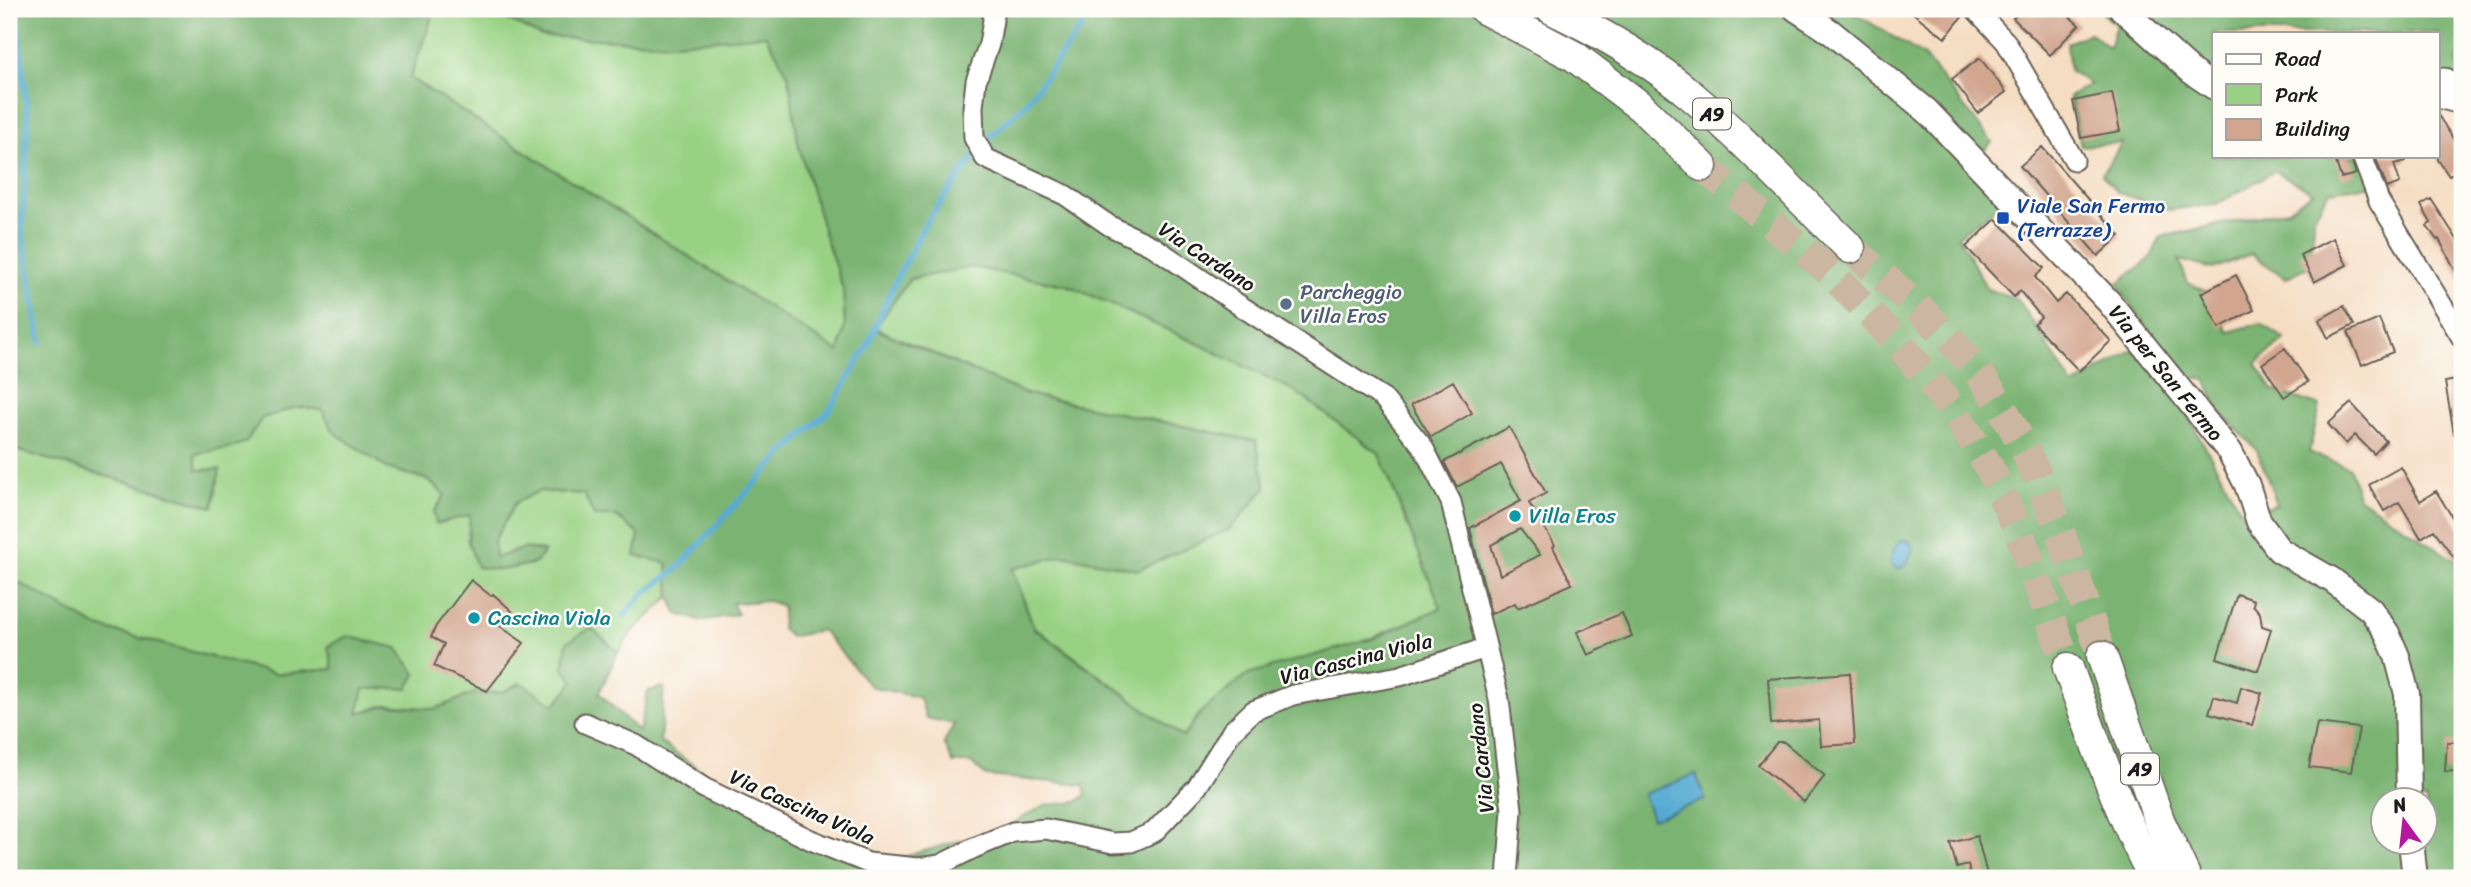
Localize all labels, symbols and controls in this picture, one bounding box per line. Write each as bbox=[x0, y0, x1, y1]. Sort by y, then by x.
legend bbox=[2212, 32, 2440, 158]
text: Road bbox=[2275, 40, 2322, 78]
text: Park bbox=[2275, 76, 2318, 114]
road number: A9 bbox=[1693, 98, 1731, 130]
text: Building bbox=[2275, 110, 2351, 148]
place label: Viale San Fermo (Terrazze) bbox=[2017, 187, 2165, 249]
marker: Viale San Fermo (Terrazze) bbox=[1995, 210, 2011, 226]
street label: Via Cardano bbox=[1150, 211, 1264, 303]
place label: Parcheggio Villa Eros bbox=[1300, 273, 1402, 335]
marker: Parcheggio Villa Eros bbox=[1278, 296, 1294, 312]
street label: Via per San Fermo bbox=[2099, 296, 2233, 450]
place label: Villa Eros bbox=[1529, 497, 1616, 535]
marker: Villa Eros bbox=[1507, 508, 1523, 524]
place label: Cascina Viola bbox=[488, 599, 611, 637]
marker: Cascina Viola bbox=[466, 610, 482, 626]
street label: Via Cascina Viola bbox=[1276, 622, 1436, 696]
street label: Via Cardano bbox=[1456, 701, 1506, 815]
road number: A9 bbox=[2121, 754, 2159, 784]
street label: Via Cascina Viola bbox=[723, 758, 881, 856]
north arrow bbox=[2370, 786, 2440, 856]
text: N bbox=[2388, 787, 2411, 823]

